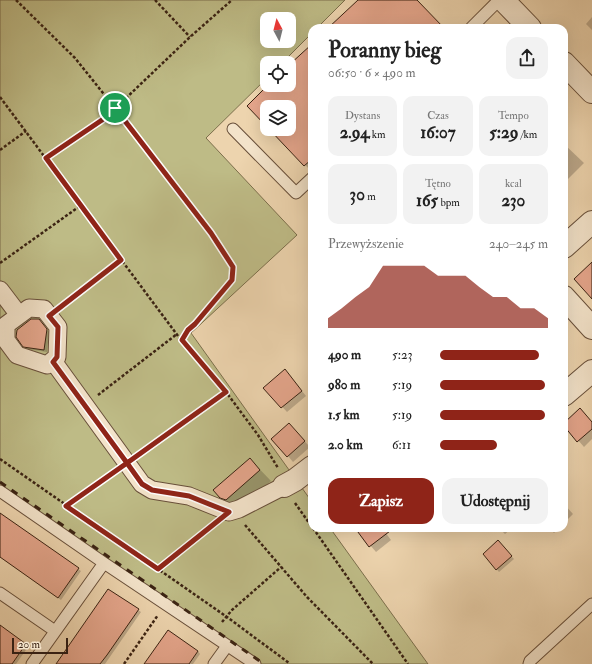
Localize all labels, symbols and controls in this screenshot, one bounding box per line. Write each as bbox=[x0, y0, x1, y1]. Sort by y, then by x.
north arrow bbox=[260, 12, 296, 48]
map controls bbox=[260, 12, 296, 136]
text: Poranny bieg bbox=[328, 36, 441, 64]
button: share bbox=[506, 37, 548, 79]
button: locate bbox=[260, 56, 296, 92]
text: 06:50 · 6 × 490 m bbox=[328, 65, 416, 81]
pin bbox=[98, 91, 132, 125]
icon: arrive bbox=[104, 97, 126, 119]
button: layers bbox=[260, 100, 296, 136]
text: Dystans bbox=[345, 109, 380, 122]
text: Czas bbox=[427, 109, 449, 122]
text: Tempo bbox=[498, 109, 529, 122]
text: 2.94 bbox=[340, 122, 370, 143]
text: 16:07 bbox=[420, 122, 456, 143]
text: 5:29 bbox=[489, 122, 518, 143]
text: km bbox=[370, 128, 386, 141]
text: /km bbox=[518, 128, 537, 141]
text: Tętno bbox=[425, 177, 451, 190]
text: kcal bbox=[505, 177, 522, 190]
text: 30 bbox=[350, 184, 365, 205]
text: m bbox=[365, 190, 376, 203]
text: 165 bbox=[416, 190, 438, 211]
text: 230 bbox=[501, 190, 525, 211]
text: bpm bbox=[438, 196, 460, 209]
text: Przewyższenie bbox=[328, 236, 404, 252]
text: 240–245 m bbox=[489, 236, 548, 252]
text: 490 m bbox=[328, 347, 361, 363]
text: 5:23 bbox=[392, 347, 413, 363]
text: 980 m bbox=[328, 377, 360, 393]
text: 5:19 bbox=[392, 377, 412, 393]
text: 1.5 km bbox=[328, 407, 360, 423]
text: 5:19 bbox=[392, 407, 412, 423]
text: 2.0 km bbox=[328, 437, 363, 453]
text: 6:11 bbox=[392, 437, 411, 453]
button: Zapisz bbox=[328, 478, 434, 524]
button: Udostępnij bbox=[442, 478, 548, 524]
scale bar bbox=[12, 636, 68, 655]
text: 20 m bbox=[18, 638, 40, 651]

